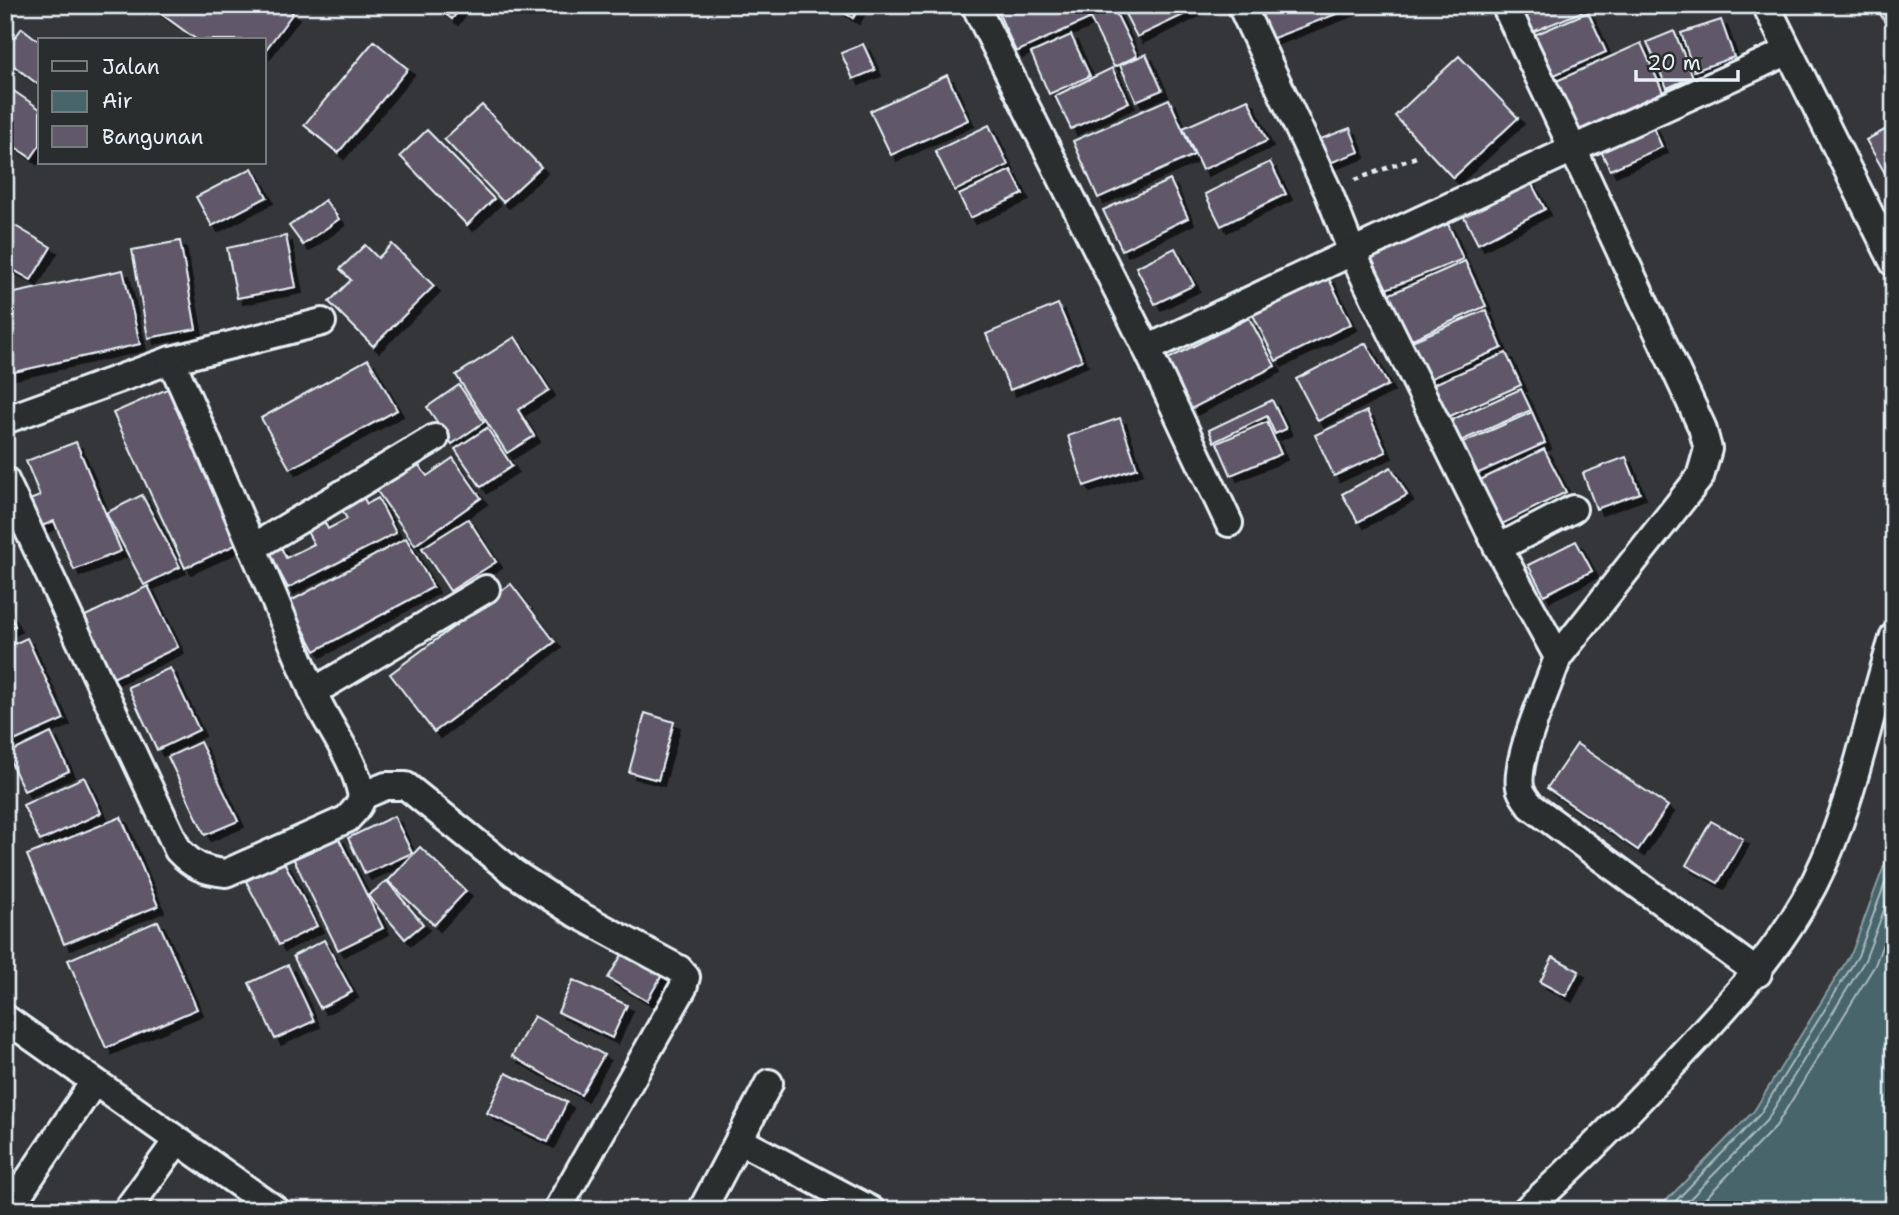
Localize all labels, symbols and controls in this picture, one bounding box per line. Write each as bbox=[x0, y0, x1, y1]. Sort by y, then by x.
legend bbox=[38, 38, 266, 164]
scale bar bbox=[1636, 38, 1738, 82]
text: 20 m bbox=[1647, 49, 1701, 77]
text: Jalan bbox=[102, 53, 160, 81]
text: Air bbox=[102, 87, 133, 115]
text: Bangunan bbox=[102, 123, 203, 151]

